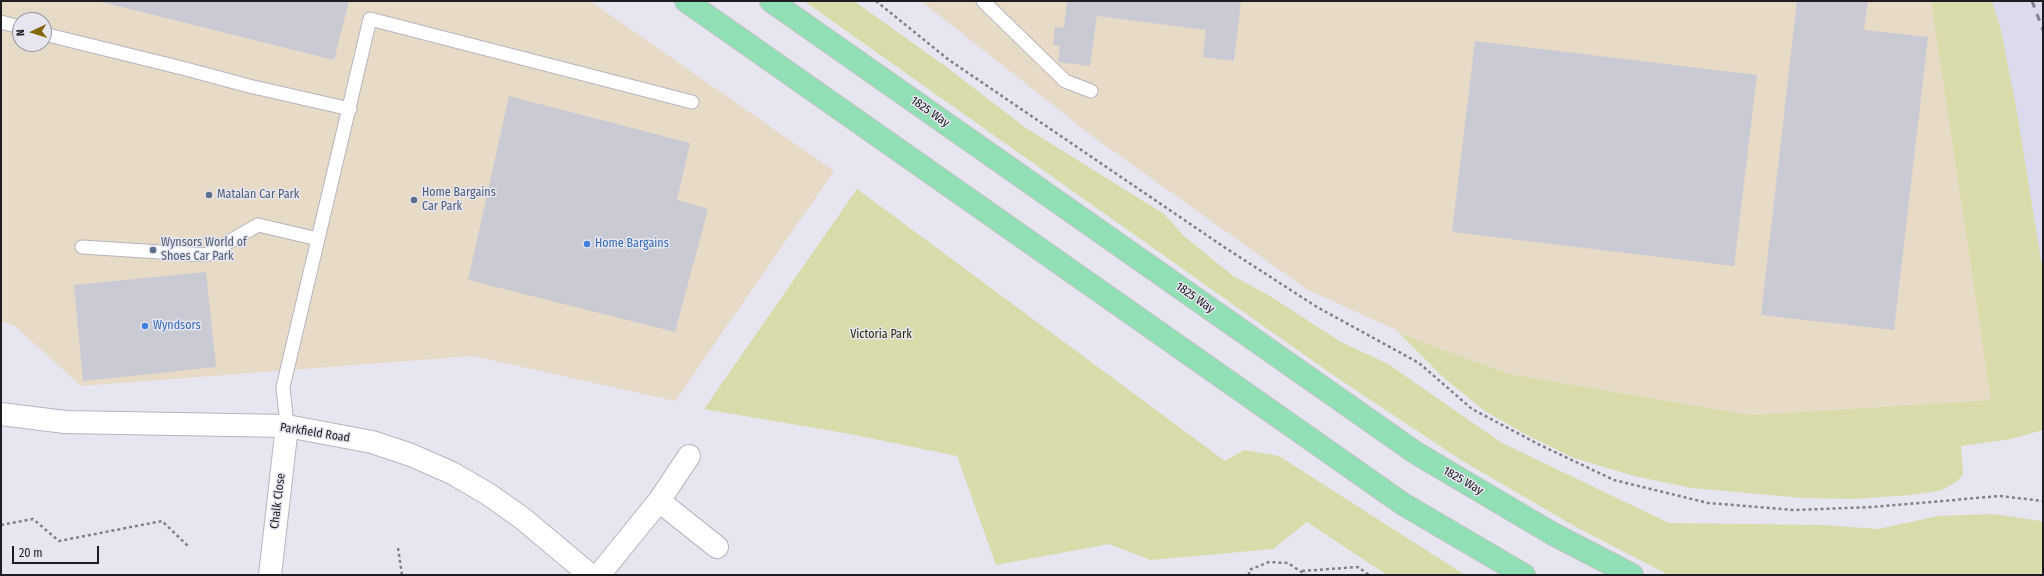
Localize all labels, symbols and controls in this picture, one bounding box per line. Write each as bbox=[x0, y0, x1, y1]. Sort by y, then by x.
north arrow bbox=[12, 12, 52, 52]
text: N bbox=[14, 29, 27, 37]
street label: 1825 Way bbox=[908, 94, 952, 130]
place label: Home Bargains Car Park bbox=[422, 186, 496, 214]
place label: Matalan Car Park bbox=[217, 188, 299, 202]
marker: Matalan Car Park bbox=[204, 190, 214, 200]
marker: Home Bargains Car Park bbox=[409, 195, 419, 205]
place label: Wynsors World of Shoes Car Park bbox=[161, 236, 247, 264]
place label: Home Bargains bbox=[595, 237, 669, 251]
marker: Home Bargains bbox=[582, 239, 592, 249]
marker: Wynsors World of Shoes Car Park bbox=[148, 245, 158, 255]
street label: 1825 Way bbox=[1173, 280, 1217, 316]
place label: Wyndsors bbox=[153, 319, 201, 333]
marker: Wyndsors bbox=[140, 321, 150, 331]
park label: Victoria Park bbox=[850, 328, 912, 342]
street label: Parkfield Road bbox=[279, 420, 351, 446]
street label: 1825 Way bbox=[1440, 464, 1486, 498]
street label: Chalk Close bbox=[267, 472, 289, 530]
scale bar bbox=[14, 538, 101, 564]
text: 20 m bbox=[19, 546, 43, 560]

